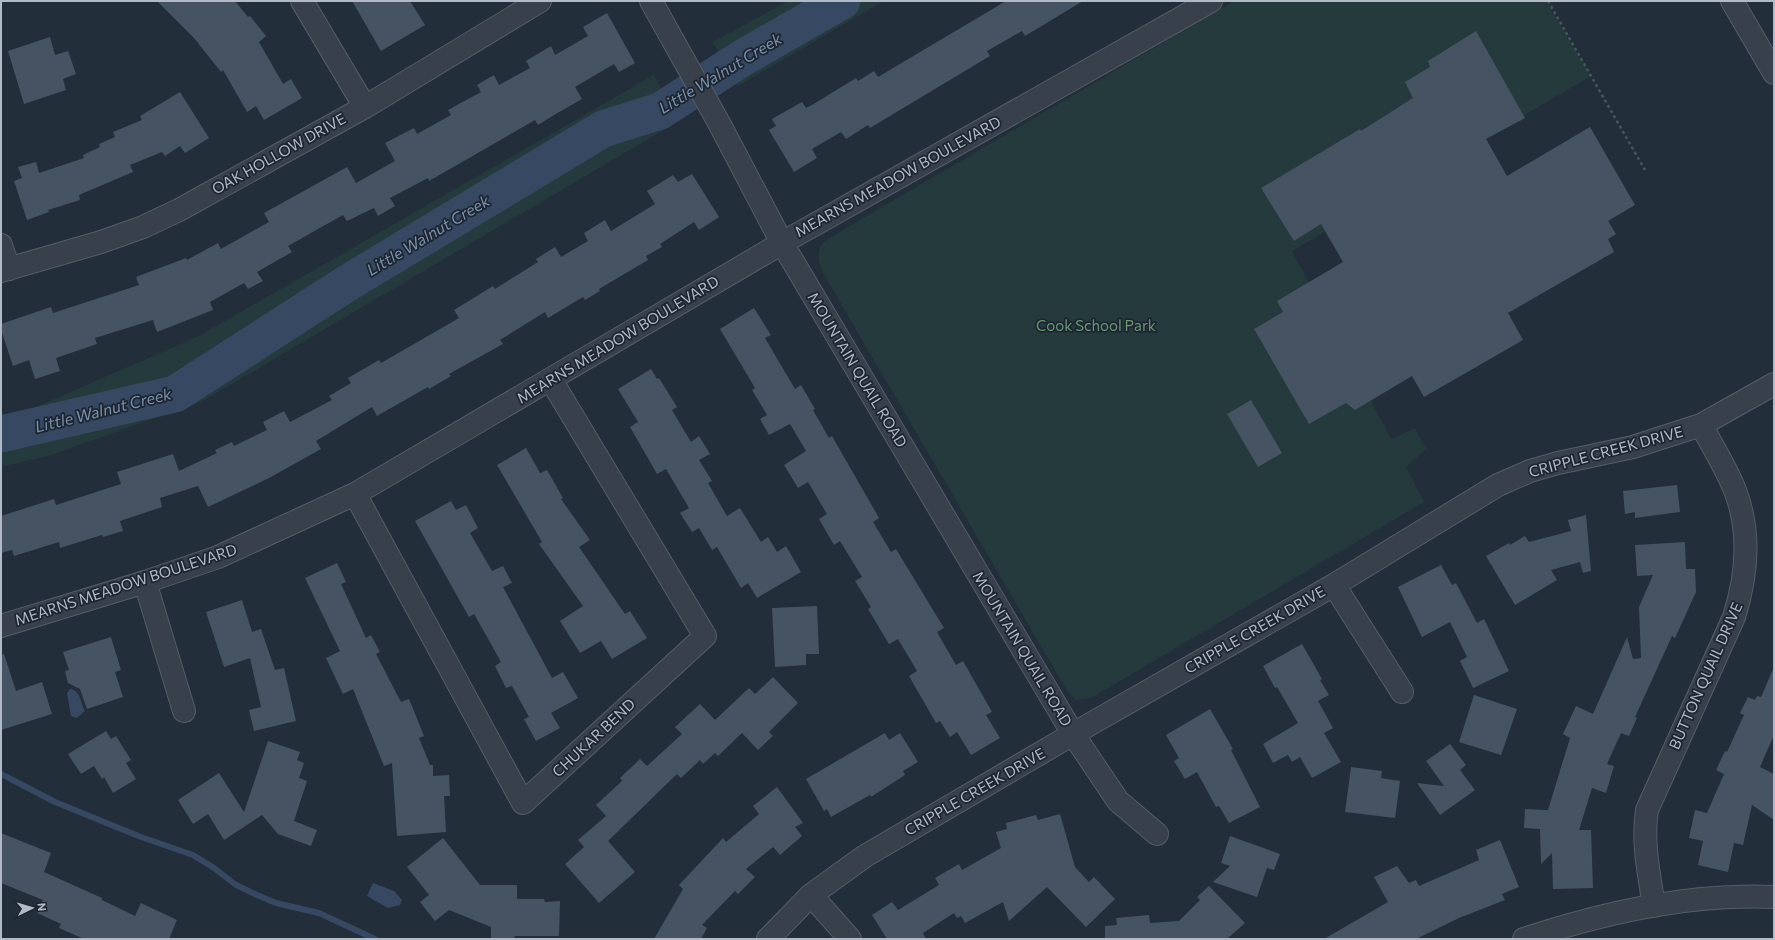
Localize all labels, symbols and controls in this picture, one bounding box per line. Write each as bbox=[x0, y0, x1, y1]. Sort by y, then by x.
water label: Little Walnut Creek bbox=[655, 28, 785, 117]
street label: OAK HOLLOW DRIVE bbox=[209, 109, 349, 197]
street label: MEARNS MEADOW BOULEVARD bbox=[791, 112, 1004, 240]
water label: Little Walnut Creek bbox=[363, 190, 493, 279]
street label: MEARNS MEADOW BOULEVARD bbox=[513, 272, 722, 407]
street label: MOUNTAIN QUAIL ROAD bbox=[804, 289, 911, 450]
park label: Cook School Park bbox=[1036, 316, 1156, 334]
water label: Little Walnut Creek bbox=[33, 383, 174, 436]
street label: CRIPPLE CREEK DRIVE bbox=[1526, 422, 1685, 480]
street label: MEARNS MEADOW BOULEVARD bbox=[12, 540, 239, 629]
street label: MOUNTAIN QUAIL ROAD bbox=[969, 568, 1076, 729]
street label: CRIPPLE CREEK DRIVE bbox=[1181, 581, 1328, 677]
street label: BUTTON QUAIL DRIVE bbox=[1665, 599, 1746, 752]
street label: CHUKAR BEND bbox=[548, 694, 638, 780]
street label: CRIPPLE CREEK DRIVE bbox=[901, 743, 1048, 839]
north arrow bbox=[12, 888, 52, 928]
text: N bbox=[36, 902, 49, 912]

